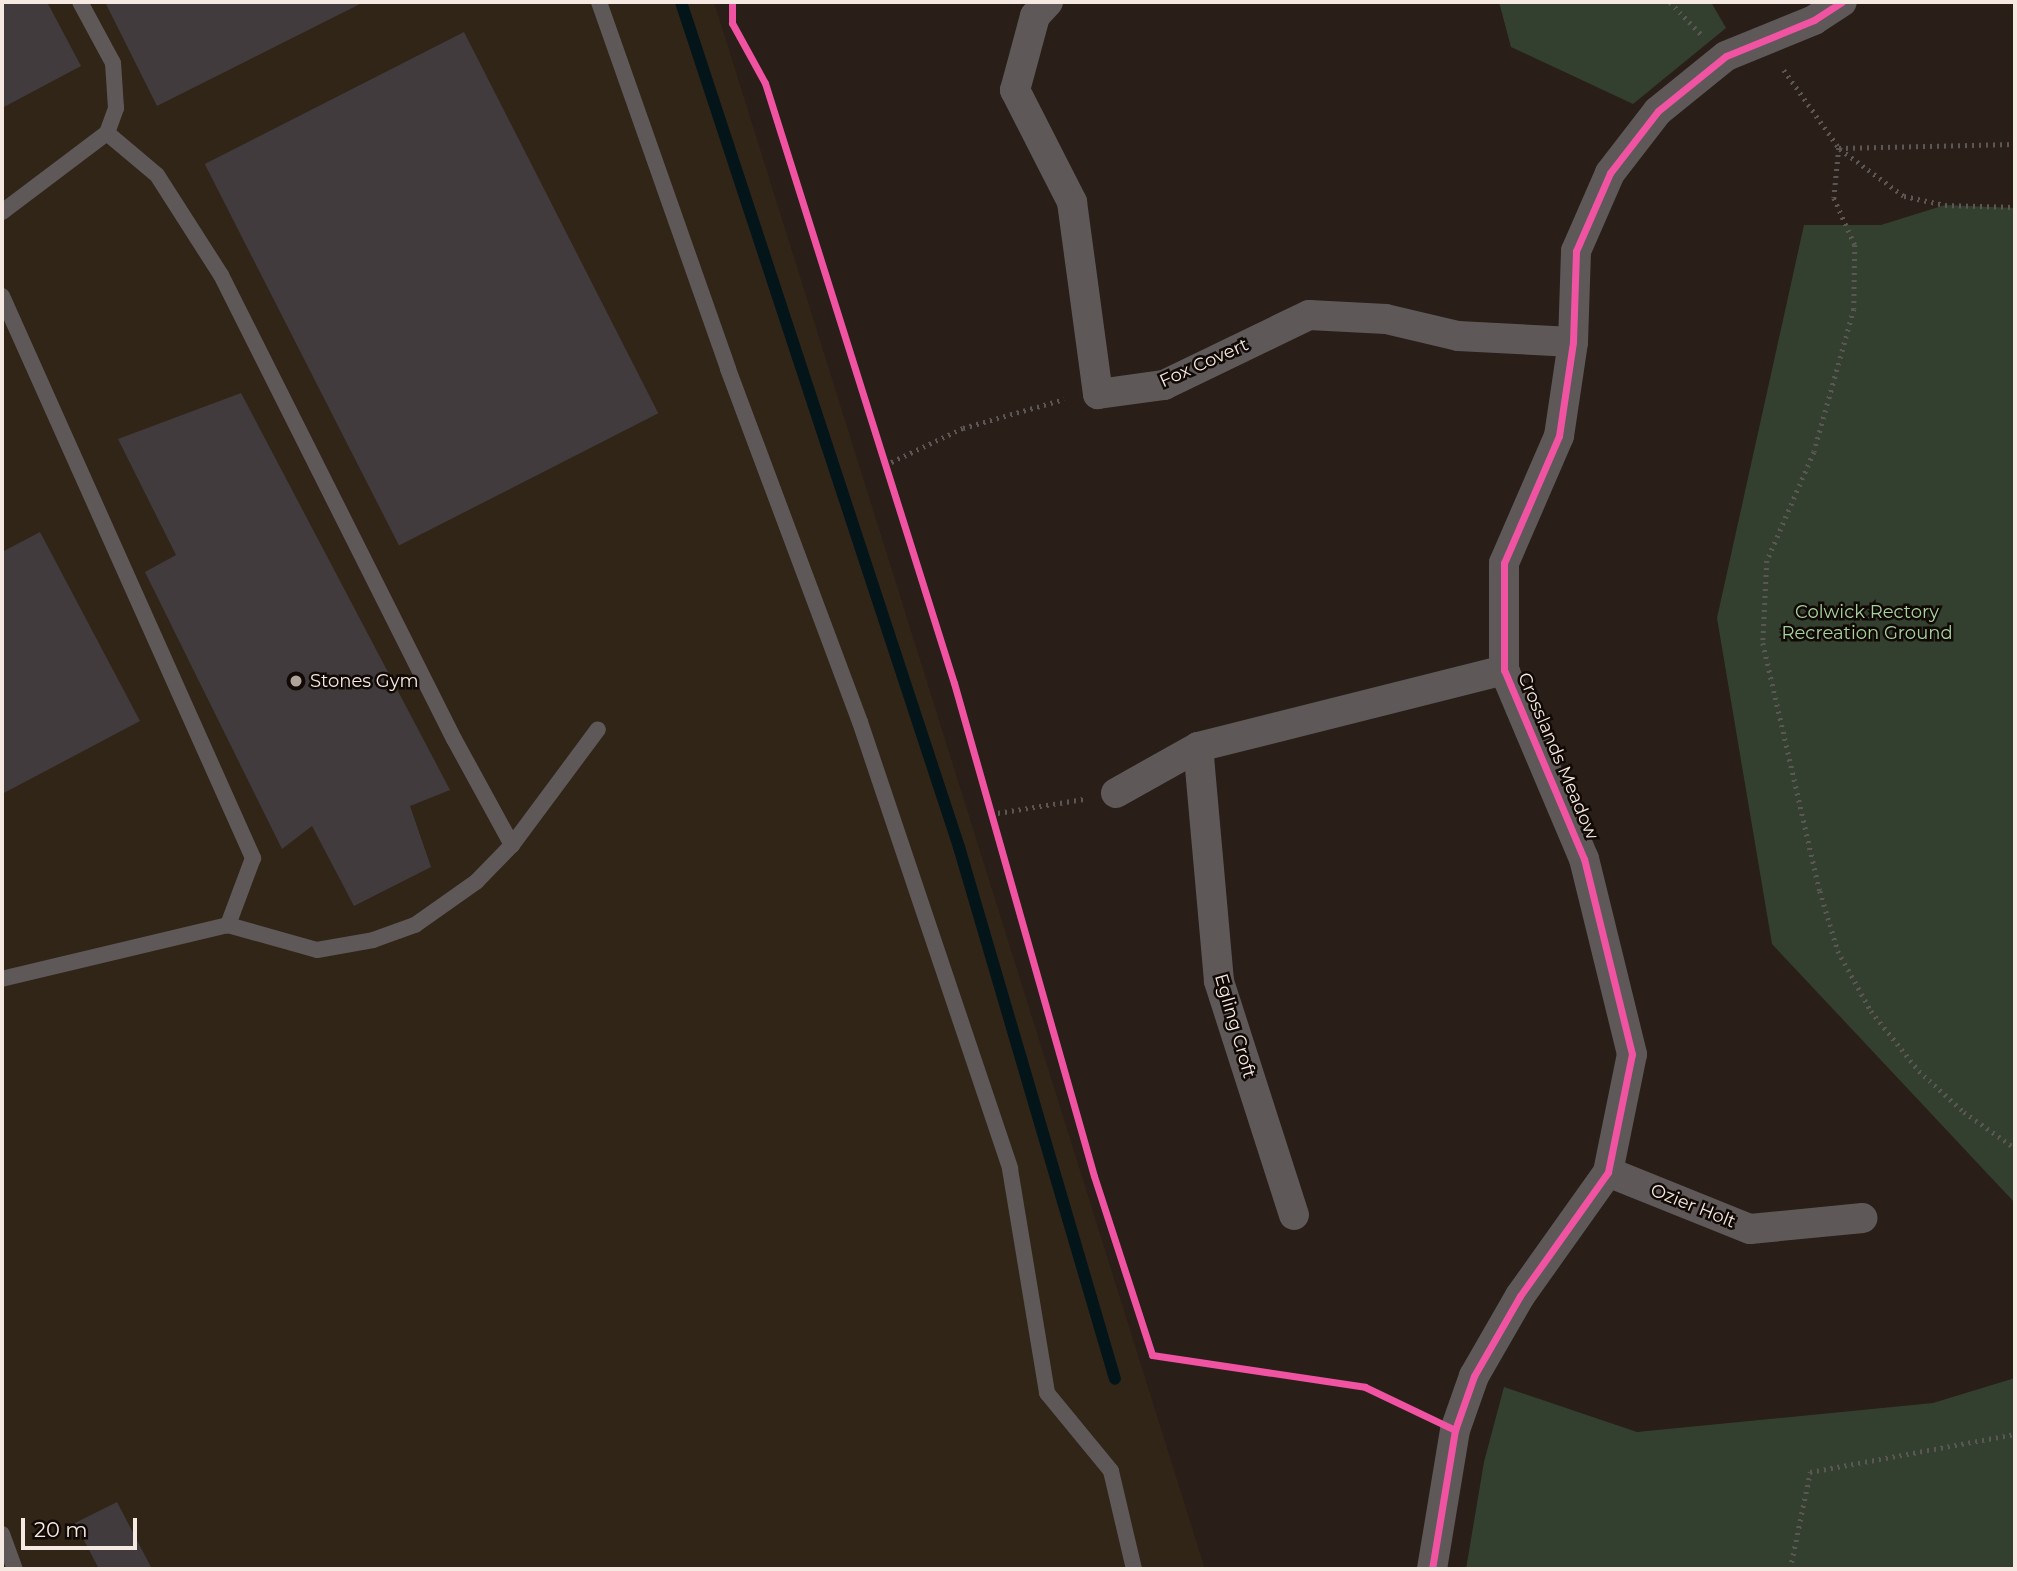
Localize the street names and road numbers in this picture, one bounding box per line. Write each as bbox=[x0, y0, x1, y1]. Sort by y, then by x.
street label: Fox Covert bbox=[1156, 334, 1252, 392]
street label: Crosslands Meadow bbox=[1513, 669, 1603, 843]
street label: Egling Croft bbox=[1210, 971, 1260, 1081]
street label: Ozier Holt bbox=[1647, 1179, 1739, 1233]

